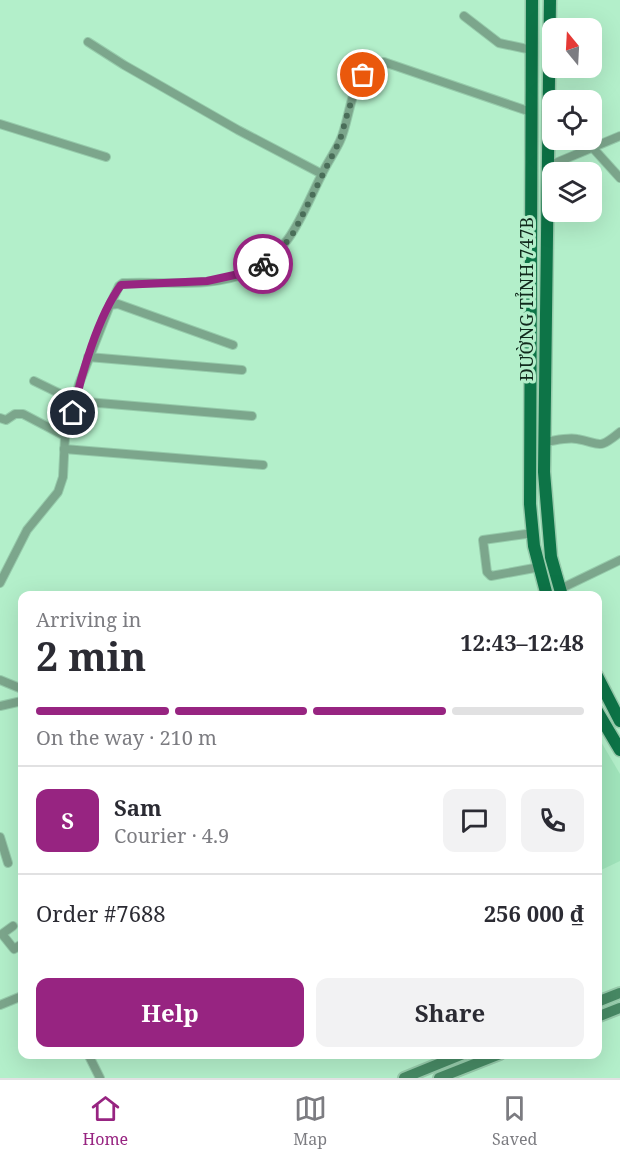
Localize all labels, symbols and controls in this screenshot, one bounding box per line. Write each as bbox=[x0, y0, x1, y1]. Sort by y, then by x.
north arrow bbox=[542, 18, 602, 78]
map controls bbox=[542, 18, 602, 222]
pin bbox=[337, 49, 388, 100]
icon: bag bbox=[346, 58, 379, 91]
button: locate bbox=[542, 90, 602, 150]
button: layers bbox=[542, 162, 602, 222]
street label: ĐƯỜNG TỈNH 747B bbox=[514, 217, 538, 381]
courier bbox=[233, 234, 293, 294]
icon: bike bbox=[247, 248, 280, 281]
pin bbox=[47, 387, 98, 438]
icon: home bbox=[56, 396, 89, 429]
text: Arriving in bbox=[36, 606, 141, 633]
text: 12:43–12:48 bbox=[460, 627, 584, 657]
text: 2 min bbox=[36, 629, 146, 682]
text: On the way · 210 m bbox=[36, 724, 217, 751]
button: chat bbox=[443, 789, 506, 852]
button: phone bbox=[521, 789, 584, 852]
text: Sam bbox=[114, 792, 162, 822]
text: S bbox=[61, 805, 74, 835]
text: Courier · 4.9 bbox=[114, 822, 229, 849]
text: Order #7688 bbox=[36, 898, 166, 928]
text: 256 000 ₫ bbox=[484, 898, 584, 928]
button: Help bbox=[36, 978, 304, 1047]
button: Share bbox=[316, 978, 584, 1047]
tab: Home bbox=[83, 1092, 128, 1150]
tab: Map bbox=[293, 1092, 327, 1150]
tab: Saved bbox=[492, 1092, 537, 1150]

